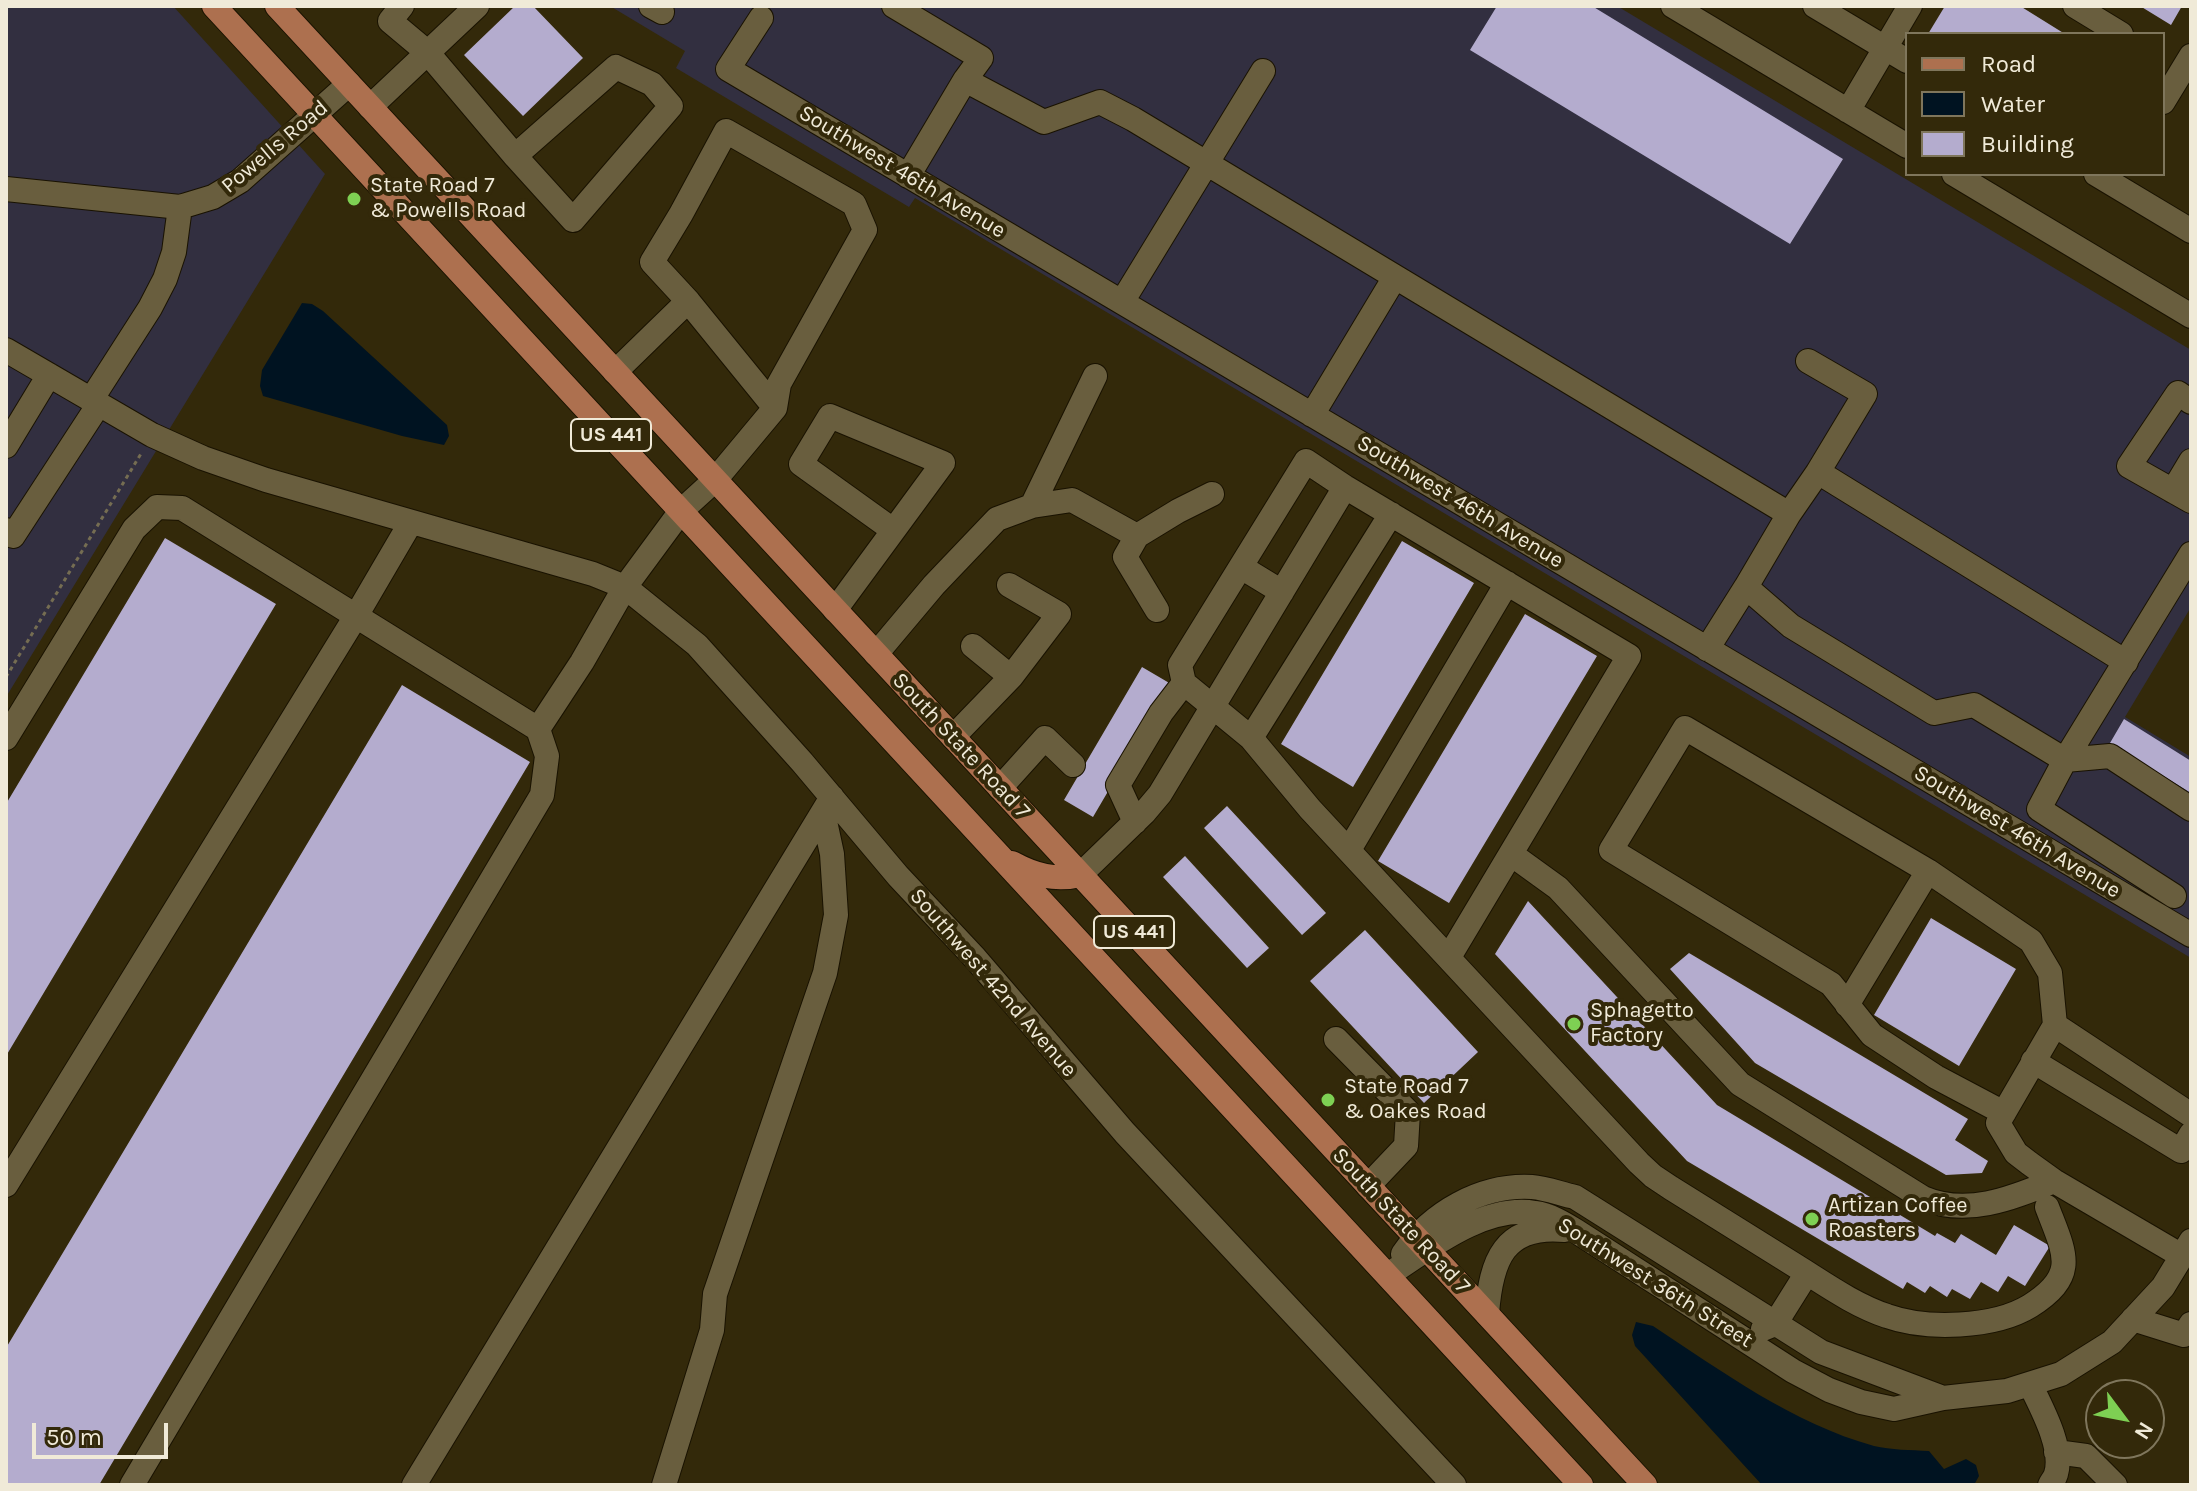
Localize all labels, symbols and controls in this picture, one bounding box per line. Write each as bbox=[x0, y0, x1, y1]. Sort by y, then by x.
legend bbox=[1905, 32, 2165, 176]
text: Road bbox=[1981, 50, 2036, 78]
text: Water bbox=[1981, 90, 2045, 118]
street label: Powells Road bbox=[216, 95, 334, 199]
street label: Southwest 46th Avenue bbox=[794, 100, 1010, 244]
text: Building bbox=[1981, 130, 2074, 158]
place label: State Road 7 & Powells Road bbox=[370, 173, 527, 224]
marker: State Road 7 & Powells Road bbox=[345, 190, 363, 208]
road number: US 441 bbox=[571, 419, 651, 451]
street label: Southwest 46th Avenue bbox=[1352, 430, 1568, 574]
street label: South State Road 7 bbox=[887, 667, 1035, 825]
street label: Southwest 46th Avenue bbox=[1909, 760, 2125, 904]
street label: Southwest 42nd Avenue bbox=[904, 883, 1082, 1083]
road number: US 441 bbox=[1094, 916, 1174, 948]
place label: Sphagetto Factory bbox=[1590, 998, 1694, 1050]
marker: Sphagetto Factory bbox=[1565, 1015, 1583, 1033]
place label: State Road 7 & Oakes Road bbox=[1344, 1074, 1487, 1126]
marker: State Road 7 & Oakes Road bbox=[1319, 1091, 1337, 1109]
street label: South State Road 7 bbox=[1327, 1142, 1475, 1300]
place label: Artizan Coffee Roasters bbox=[1828, 1193, 1968, 1244]
marker: Artizan Coffee Roasters bbox=[1803, 1210, 1821, 1228]
street label: Southwest 36th Street bbox=[1552, 1212, 1758, 1354]
north arrow bbox=[2085, 1379, 2165, 1459]
scale bar bbox=[36, 1407, 172, 1457]
text: N bbox=[2128, 1417, 2159, 1444]
text: 50 m bbox=[46, 1423, 102, 1451]

